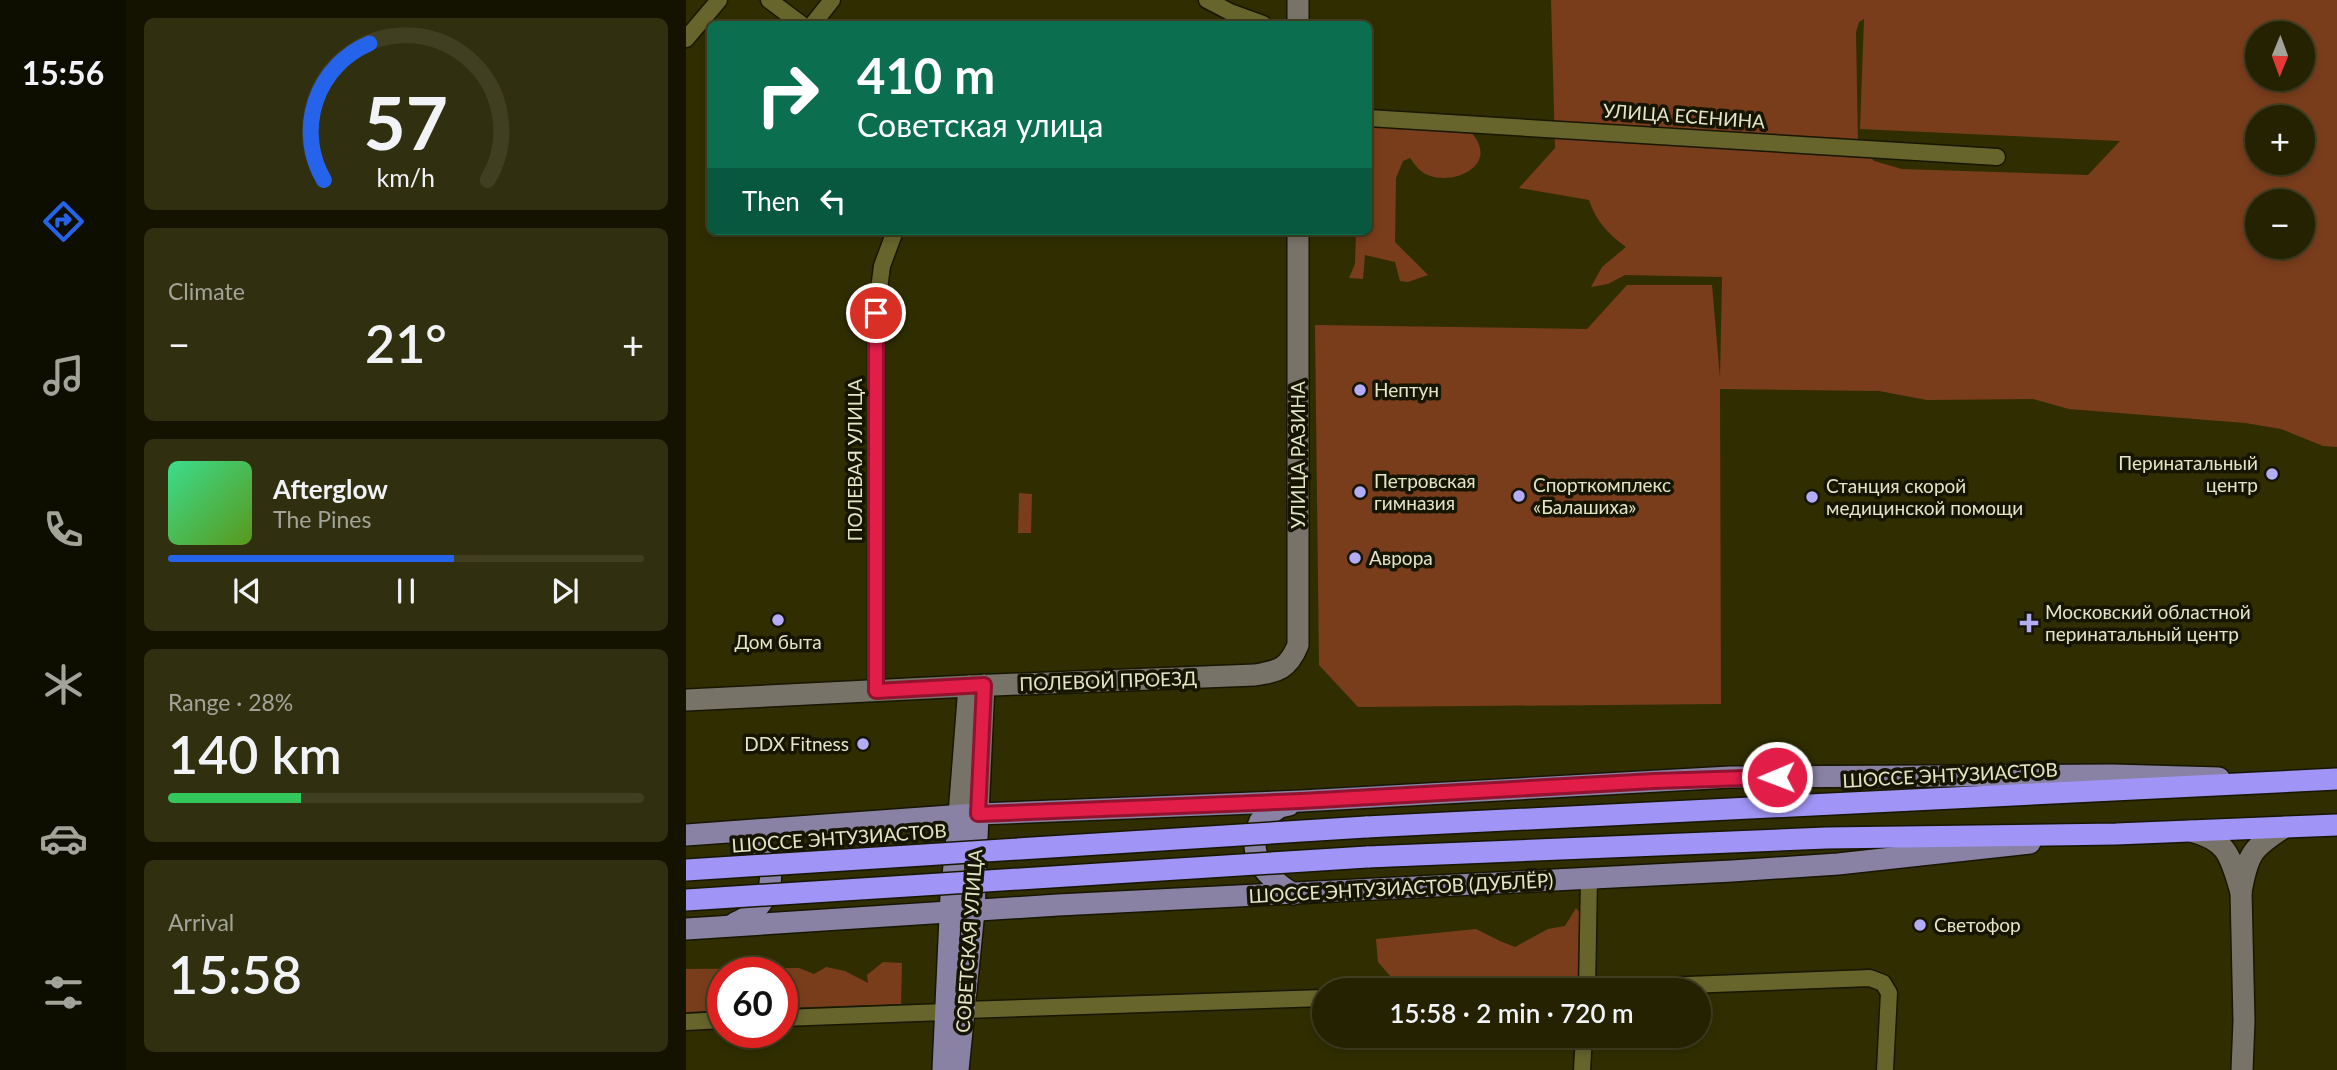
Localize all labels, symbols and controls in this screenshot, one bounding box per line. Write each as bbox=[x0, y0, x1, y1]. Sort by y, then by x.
north arrow bbox=[2245, 21, 2315, 91]
map controls bbox=[2245, 21, 2315, 259]
text: 410 m bbox=[857, 46, 995, 104]
icon: right bbox=[742, 49, 833, 140]
text: 15:56 bbox=[22, 53, 104, 92]
text: 57 bbox=[364, 79, 448, 167]
street label: УЛИЦА ЕСЕНИНА bbox=[1602, 98, 1766, 133]
text: Советская улица bbox=[857, 105, 1103, 144]
button: + bbox=[2245, 105, 2315, 175]
text: km/h bbox=[377, 162, 435, 192]
icon: left bbox=[814, 182, 852, 220]
text: Then bbox=[742, 185, 800, 217]
button: − bbox=[2245, 189, 2315, 259]
icon: directions bbox=[39, 197, 88, 246]
text: Climate bbox=[168, 277, 245, 305]
pin bbox=[846, 283, 906, 343]
icon: arrive bbox=[857, 294, 895, 332]
text: 21° bbox=[365, 312, 447, 374]
text: − bbox=[168, 321, 190, 367]
text: + bbox=[622, 321, 644, 367]
icon: music bbox=[39, 351, 88, 400]
street label: ПОЛЕВАЯ УЛИЦА bbox=[843, 378, 866, 541]
place label: Нептун bbox=[1374, 378, 1439, 401]
street label: УЛИЦА РАЗИНА bbox=[1286, 381, 1309, 529]
marker: Нептун bbox=[1352, 382, 1368, 398]
place label: Перинатальный центр bbox=[2118, 451, 2258, 496]
marker: Перинатальный центр bbox=[2264, 466, 2280, 482]
place label: Петровская гимназия bbox=[1374, 469, 1476, 514]
text: Afterglow bbox=[273, 473, 388, 505]
place label: Спорткомплекс «Балашиха» bbox=[1533, 473, 1671, 518]
place label: Станция скорой медицинской помощи bbox=[1826, 474, 2023, 519]
marker: Петровская гимназия bbox=[1352, 484, 1368, 500]
marker: Спорткомплекс «Балашиха» bbox=[1511, 488, 1527, 504]
marker: Станция скорой медицинской помощи bbox=[1804, 489, 1820, 505]
icon: phone bbox=[39, 505, 88, 554]
text: The Pines bbox=[273, 505, 371, 533]
place label: Аврора bbox=[1369, 546, 1433, 569]
marker: Аврора bbox=[1347, 550, 1363, 566]
icon: previous bbox=[228, 572, 266, 610]
icon: pause bbox=[387, 572, 425, 610]
icon: next bbox=[546, 572, 584, 610]
place label: Московский областной перинатальный центр bbox=[2045, 600, 2251, 645]
marker: Дом быта bbox=[770, 612, 786, 628]
marker: Московский областной перинатальный центр bbox=[2019, 613, 2039, 633]
place label: Дом быта bbox=[734, 630, 822, 653]
icon: climate bbox=[39, 660, 88, 709]
street label: ПОЛЕВОЙ ПРОЕЗД bbox=[1019, 666, 1197, 695]
text: Range · 28% bbox=[168, 688, 293, 716]
text: 140 km bbox=[168, 723, 342, 785]
place label: DDX Fitness bbox=[744, 732, 849, 755]
marker: DDX Fitness bbox=[855, 736, 871, 752]
position arrow bbox=[1740, 740, 1814, 814]
street label: ШОССЕ ЭНТУЗИАСТОВ bbox=[1842, 757, 2058, 792]
icon: car bbox=[39, 814, 88, 863]
street label: ШОССЕ ЭНТУЗИАСТОВ bbox=[731, 819, 947, 856]
street label: СОВЕТСКАЯ УЛИЦА bbox=[951, 848, 986, 1034]
street label: ШОССЕ ЭНТУЗИАСТОВ (ДУБЛЁР) bbox=[1248, 868, 1554, 907]
text: Arrival bbox=[168, 908, 234, 936]
place label: Светофор bbox=[1934, 913, 2021, 936]
marker: Светофор bbox=[1912, 917, 1928, 933]
text: 15:58 bbox=[168, 943, 302, 1005]
speed limit sign: 60 bbox=[707, 957, 798, 1048]
icon: filters bbox=[39, 968, 88, 1017]
text: 15:58 · 2 min · 720 m bbox=[1389, 997, 1634, 1029]

